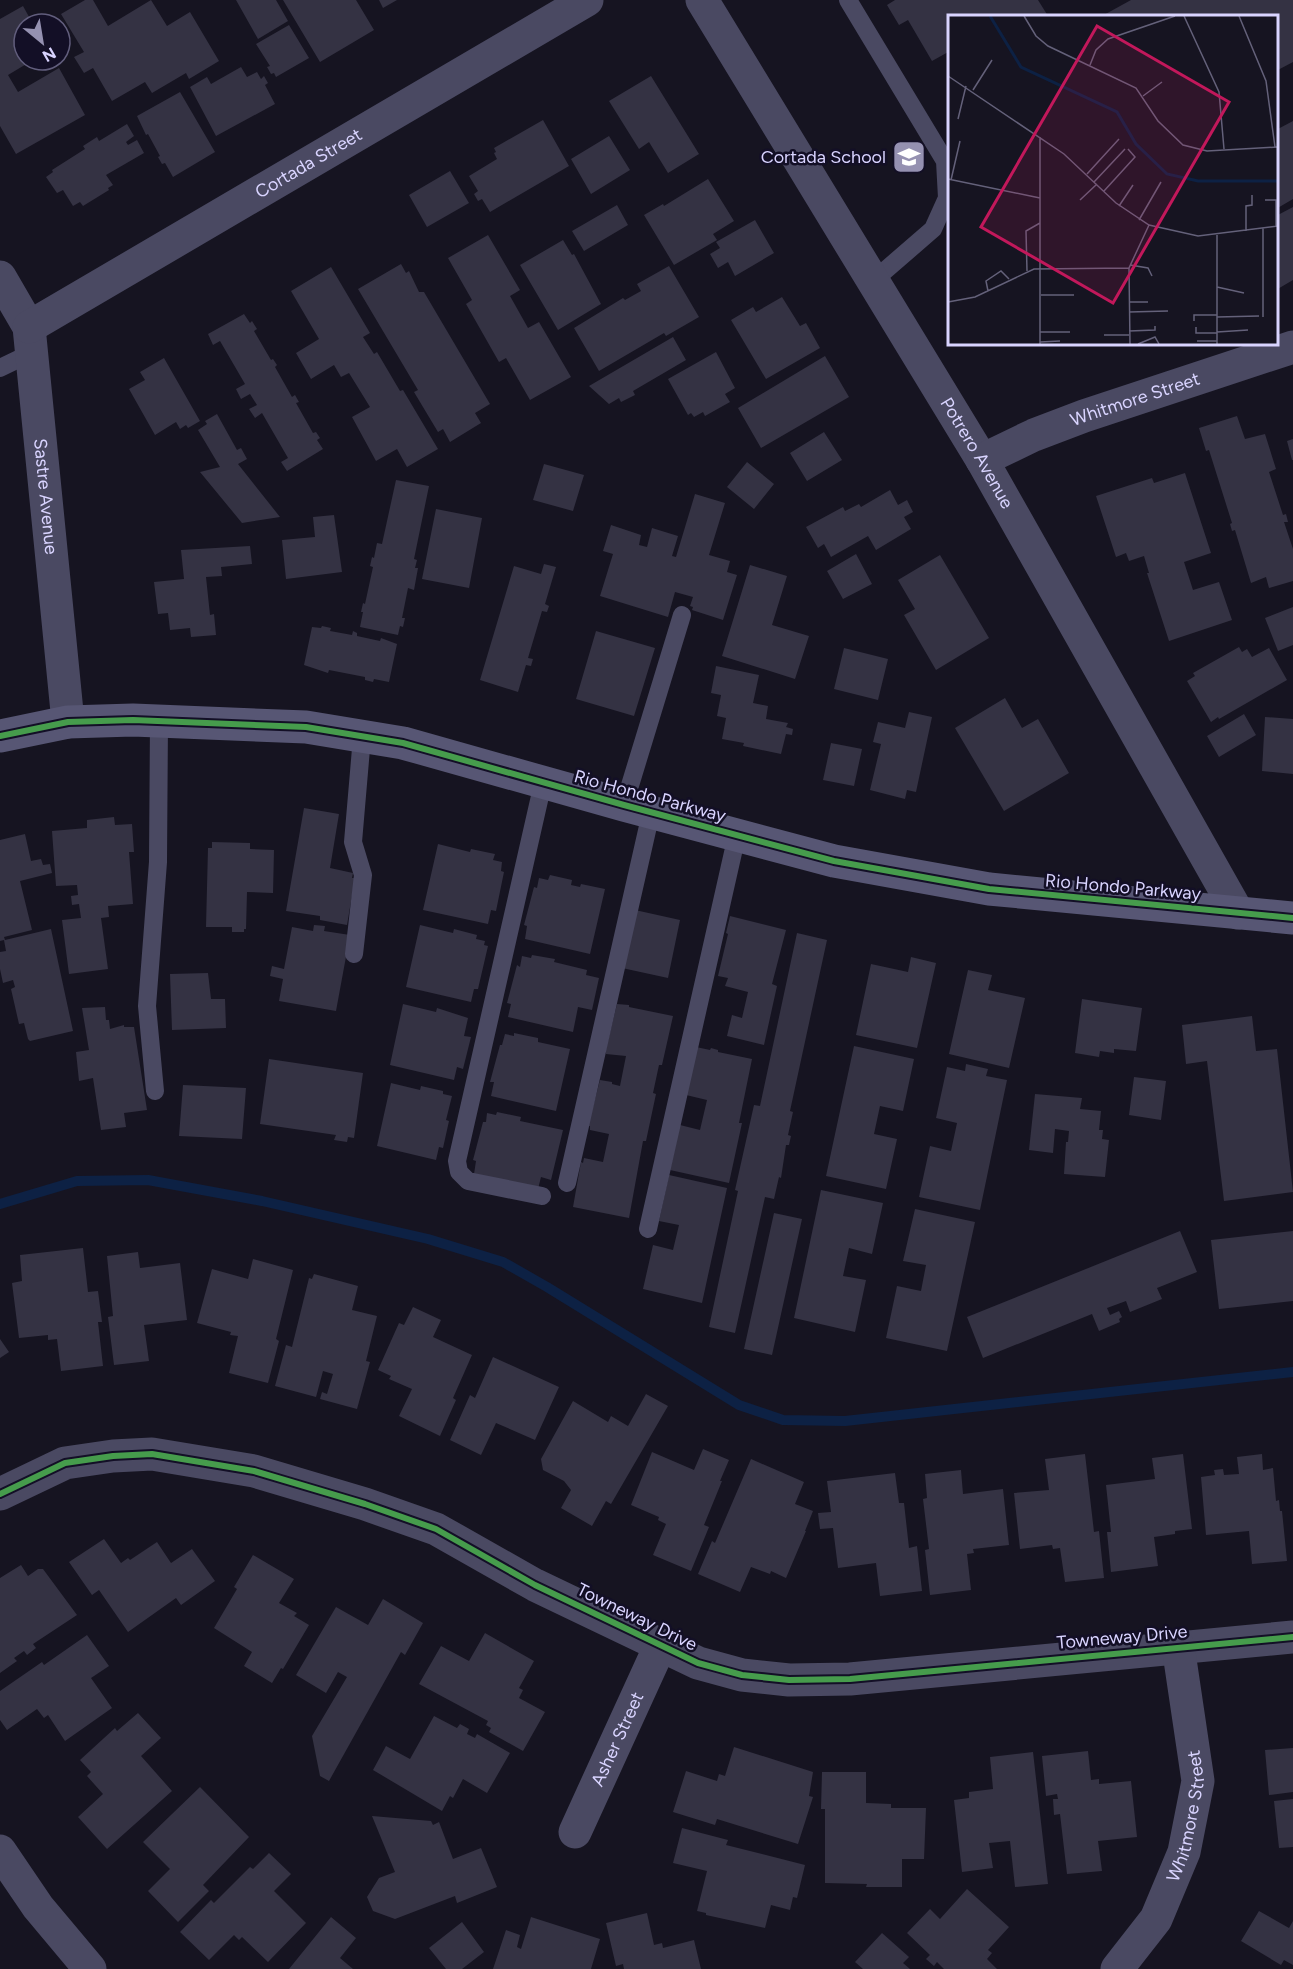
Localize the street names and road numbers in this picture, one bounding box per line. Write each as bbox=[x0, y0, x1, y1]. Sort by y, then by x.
street label: Cortada Street bbox=[251, 123, 366, 203]
street label: Whitmore Street bbox=[1067, 367, 1203, 431]
street label: Potrero Avenue bbox=[936, 393, 1018, 513]
street label: Sastre Avenue bbox=[29, 437, 62, 556]
street label: Rio Hondo Parkway bbox=[572, 765, 729, 827]
street label: Rio Hondo Parkway bbox=[1044, 869, 1202, 905]
street label: Towneway Drive bbox=[573, 1578, 701, 1656]
street label: Towneway Drive bbox=[1056, 1620, 1188, 1654]
street label: Asher Street bbox=[586, 1688, 649, 1790]
street label: Whitmore Street bbox=[1162, 1748, 1209, 1885]

